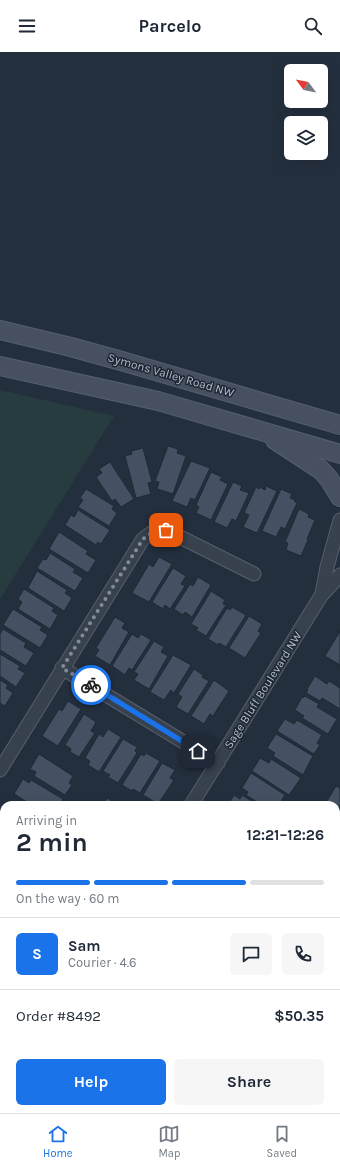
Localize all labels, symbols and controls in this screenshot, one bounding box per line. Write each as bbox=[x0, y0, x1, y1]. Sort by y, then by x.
icon: menu bbox=[16, 15, 38, 37]
text: Parcelo bbox=[139, 15, 201, 37]
icon: search bbox=[302, 15, 324, 37]
north arrow bbox=[284, 64, 328, 108]
map controls bbox=[284, 64, 328, 160]
button: layers bbox=[284, 116, 328, 160]
street label: Symons Valley Road NW bbox=[106, 350, 236, 400]
pin bbox=[149, 513, 183, 547]
icon: bag bbox=[155, 519, 177, 541]
street label: Sage Bluff Boulevard NW bbox=[221, 629, 305, 751]
courier bbox=[71, 665, 111, 705]
icon: bike bbox=[80, 674, 102, 696]
pin bbox=[181, 734, 215, 768]
icon: home bbox=[187, 740, 209, 762]
text: Arriving in bbox=[16, 813, 77, 828]
text: 12:21–12:26 bbox=[247, 826, 324, 844]
text: 2 min bbox=[16, 827, 88, 858]
text: On the way · 60 m bbox=[16, 891, 119, 906]
button: chat bbox=[230, 933, 272, 975]
button: phone bbox=[282, 933, 324, 975]
text: Sam bbox=[68, 937, 101, 955]
text: S bbox=[32, 945, 42, 963]
text: Courier · 4.6 bbox=[68, 955, 136, 970]
text: Order #8492 bbox=[16, 1007, 101, 1025]
text: $50.35 bbox=[274, 1007, 324, 1025]
button: Help bbox=[16, 1059, 166, 1105]
button: Share bbox=[174, 1059, 324, 1105]
tab: Home bbox=[43, 1123, 72, 1160]
tab: Map bbox=[158, 1123, 180, 1160]
tab: Saved bbox=[267, 1123, 297, 1160]

